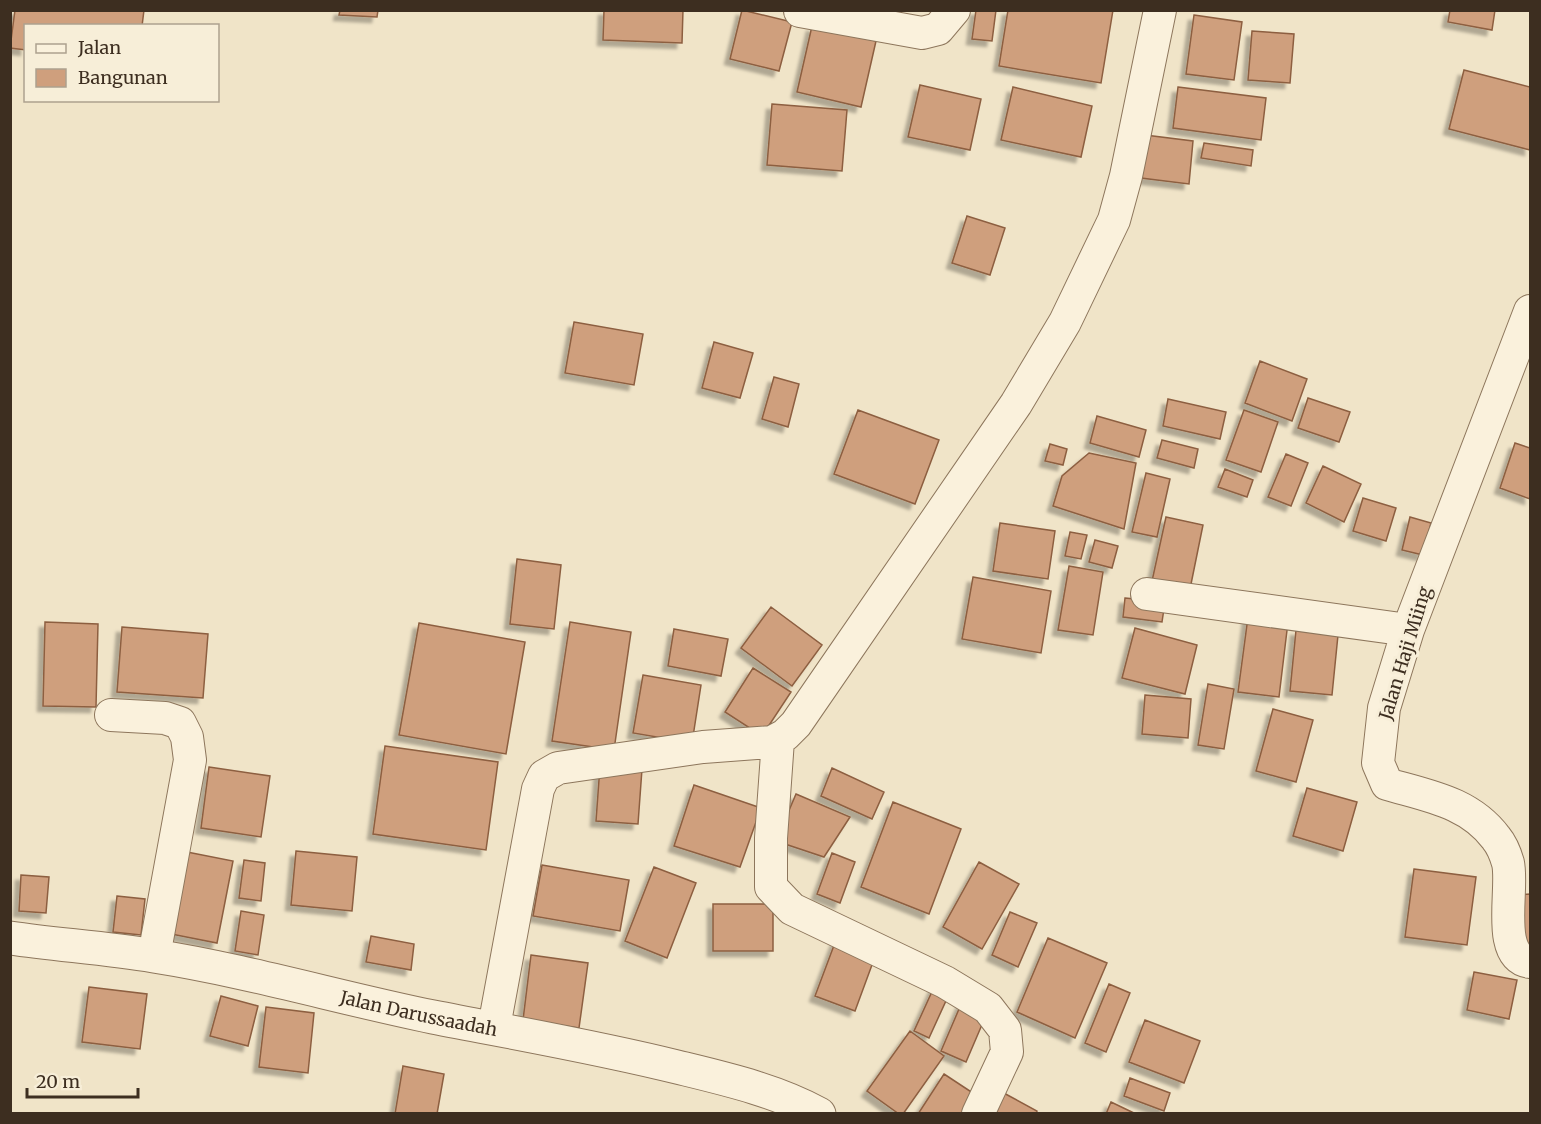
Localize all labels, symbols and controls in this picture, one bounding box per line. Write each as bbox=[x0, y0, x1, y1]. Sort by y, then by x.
legend bbox=[24, 24, 219, 102]
text: Jalan bbox=[77, 36, 121, 59]
text: Bangunan bbox=[78, 66, 168, 89]
street label: Jalan Haji Miing bbox=[1373, 583, 1436, 724]
street label: Jalan Darussaadah bbox=[337, 985, 499, 1041]
scale bar bbox=[27, 1061, 138, 1099]
text: 20 m bbox=[36, 1070, 80, 1093]

